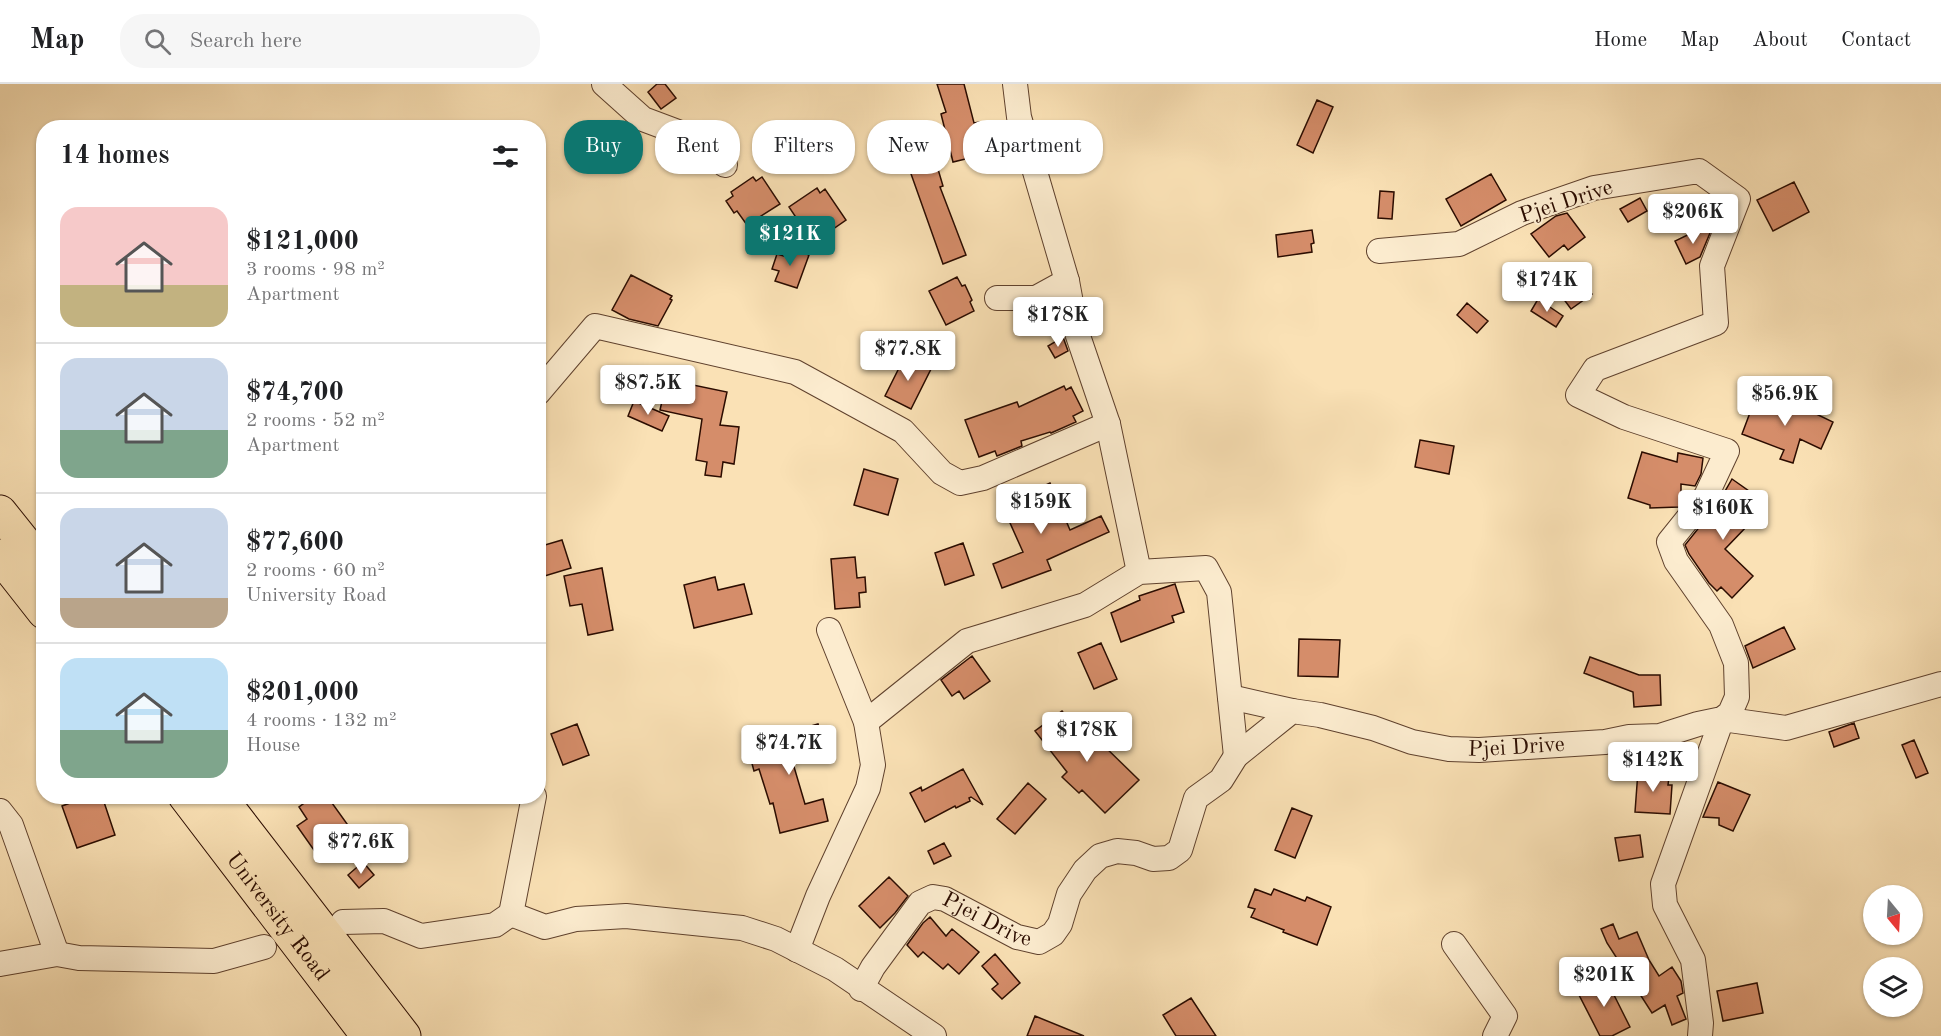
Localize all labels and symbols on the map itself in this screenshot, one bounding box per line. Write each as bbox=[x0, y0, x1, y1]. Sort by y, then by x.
street label: Pjei Drive bbox=[1516, 177, 1616, 227]
pin: $206K bbox=[1651, 194, 1735, 245]
pin: $121K bbox=[748, 216, 832, 267]
pin: $174K bbox=[1505, 262, 1589, 313]
pin: $178K bbox=[1016, 297, 1100, 348]
pin: $77.8K bbox=[859, 331, 957, 382]
pin: $87.5K bbox=[599, 365, 697, 416]
pin: $56.9K bbox=[1736, 376, 1834, 427]
pin: $159K bbox=[999, 484, 1083, 535]
pin: $160K bbox=[1681, 490, 1765, 541]
pin: $178K bbox=[1045, 712, 1129, 763]
pin: $74.7K bbox=[740, 725, 838, 776]
street label: Pjei Drive bbox=[1467, 734, 1565, 761]
pin: $142K bbox=[1611, 742, 1695, 793]
pin: $77.6K bbox=[312, 824, 410, 875]
street label: University Road bbox=[221, 849, 333, 985]
north arrow bbox=[1863, 885, 1923, 945]
street label: Pjei Drive bbox=[939, 889, 1033, 951]
pin: $201K bbox=[1562, 957, 1646, 1008]

